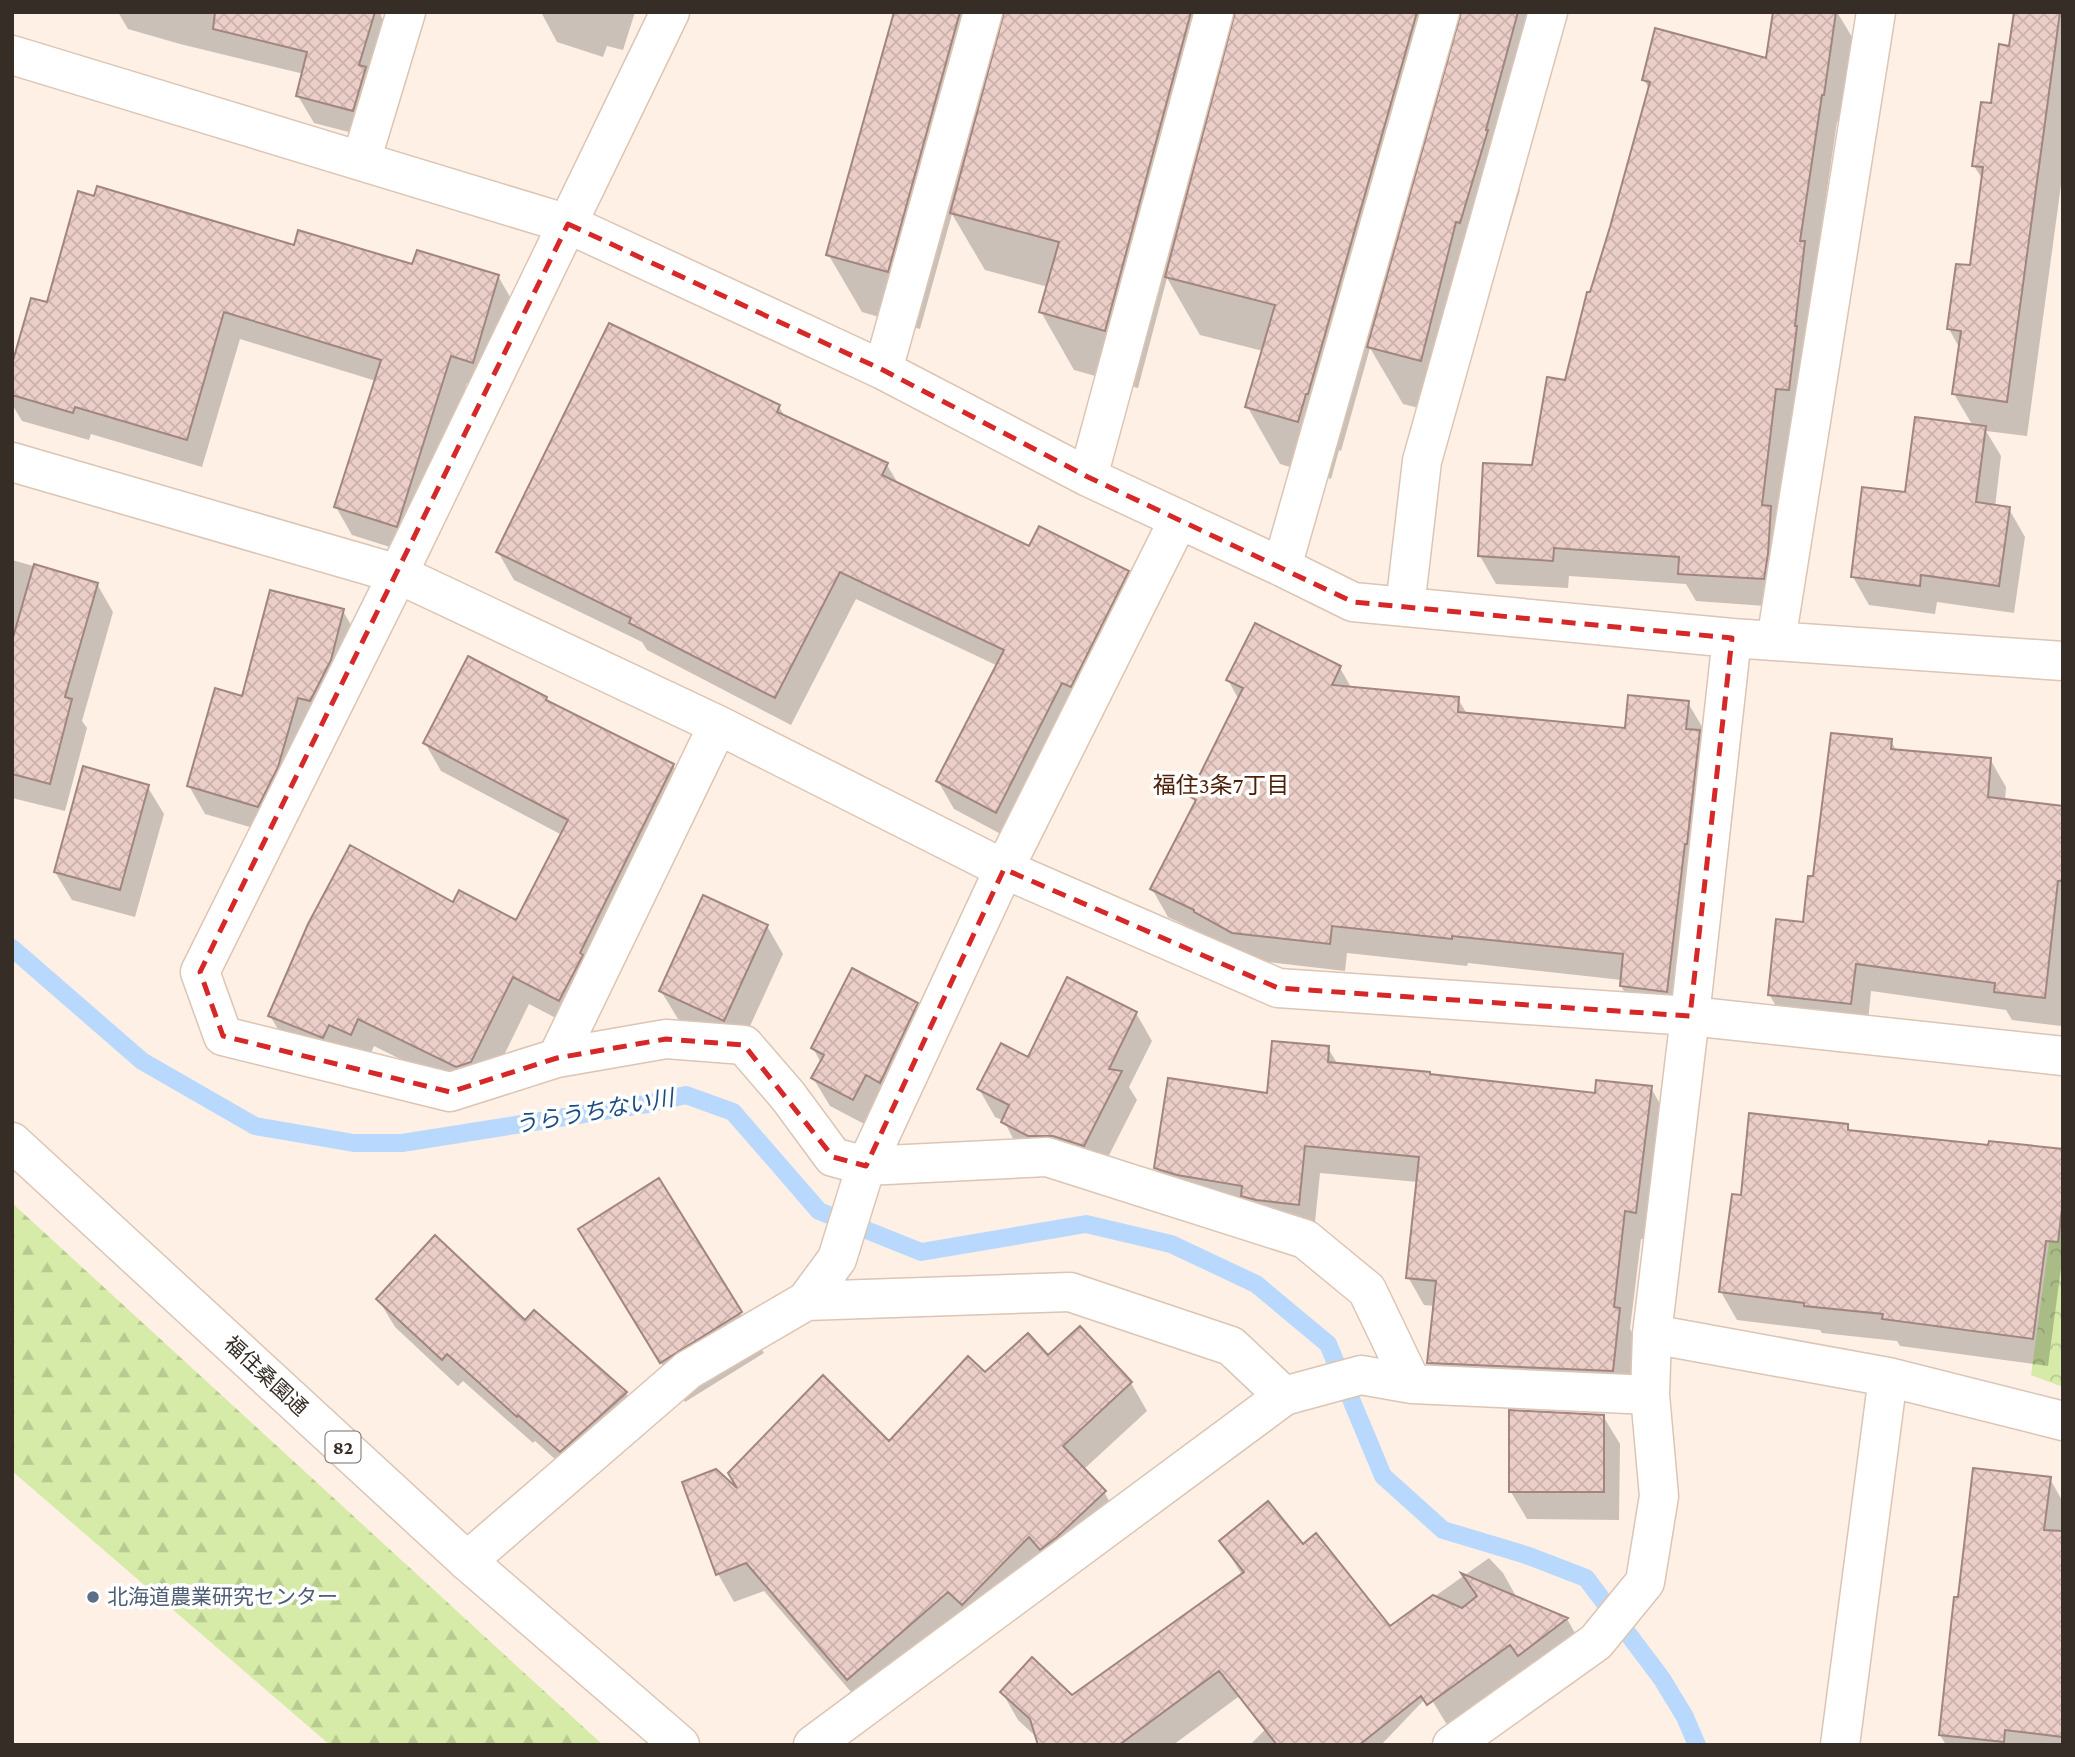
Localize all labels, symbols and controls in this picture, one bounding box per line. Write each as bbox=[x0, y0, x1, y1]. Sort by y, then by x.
district label: 福住3条7丁目 bbox=[1153, 772, 1289, 798]
water label: うらうちない川 bbox=[512, 1084, 678, 1138]
street label: 福住桑園通 bbox=[219, 1331, 313, 1421]
road number: 82 bbox=[326, 1432, 360, 1462]
place label: 北海道農業研究センター bbox=[107, 1585, 338, 1609]
marker: 北海道農業研究センター bbox=[85, 1589, 101, 1605]

